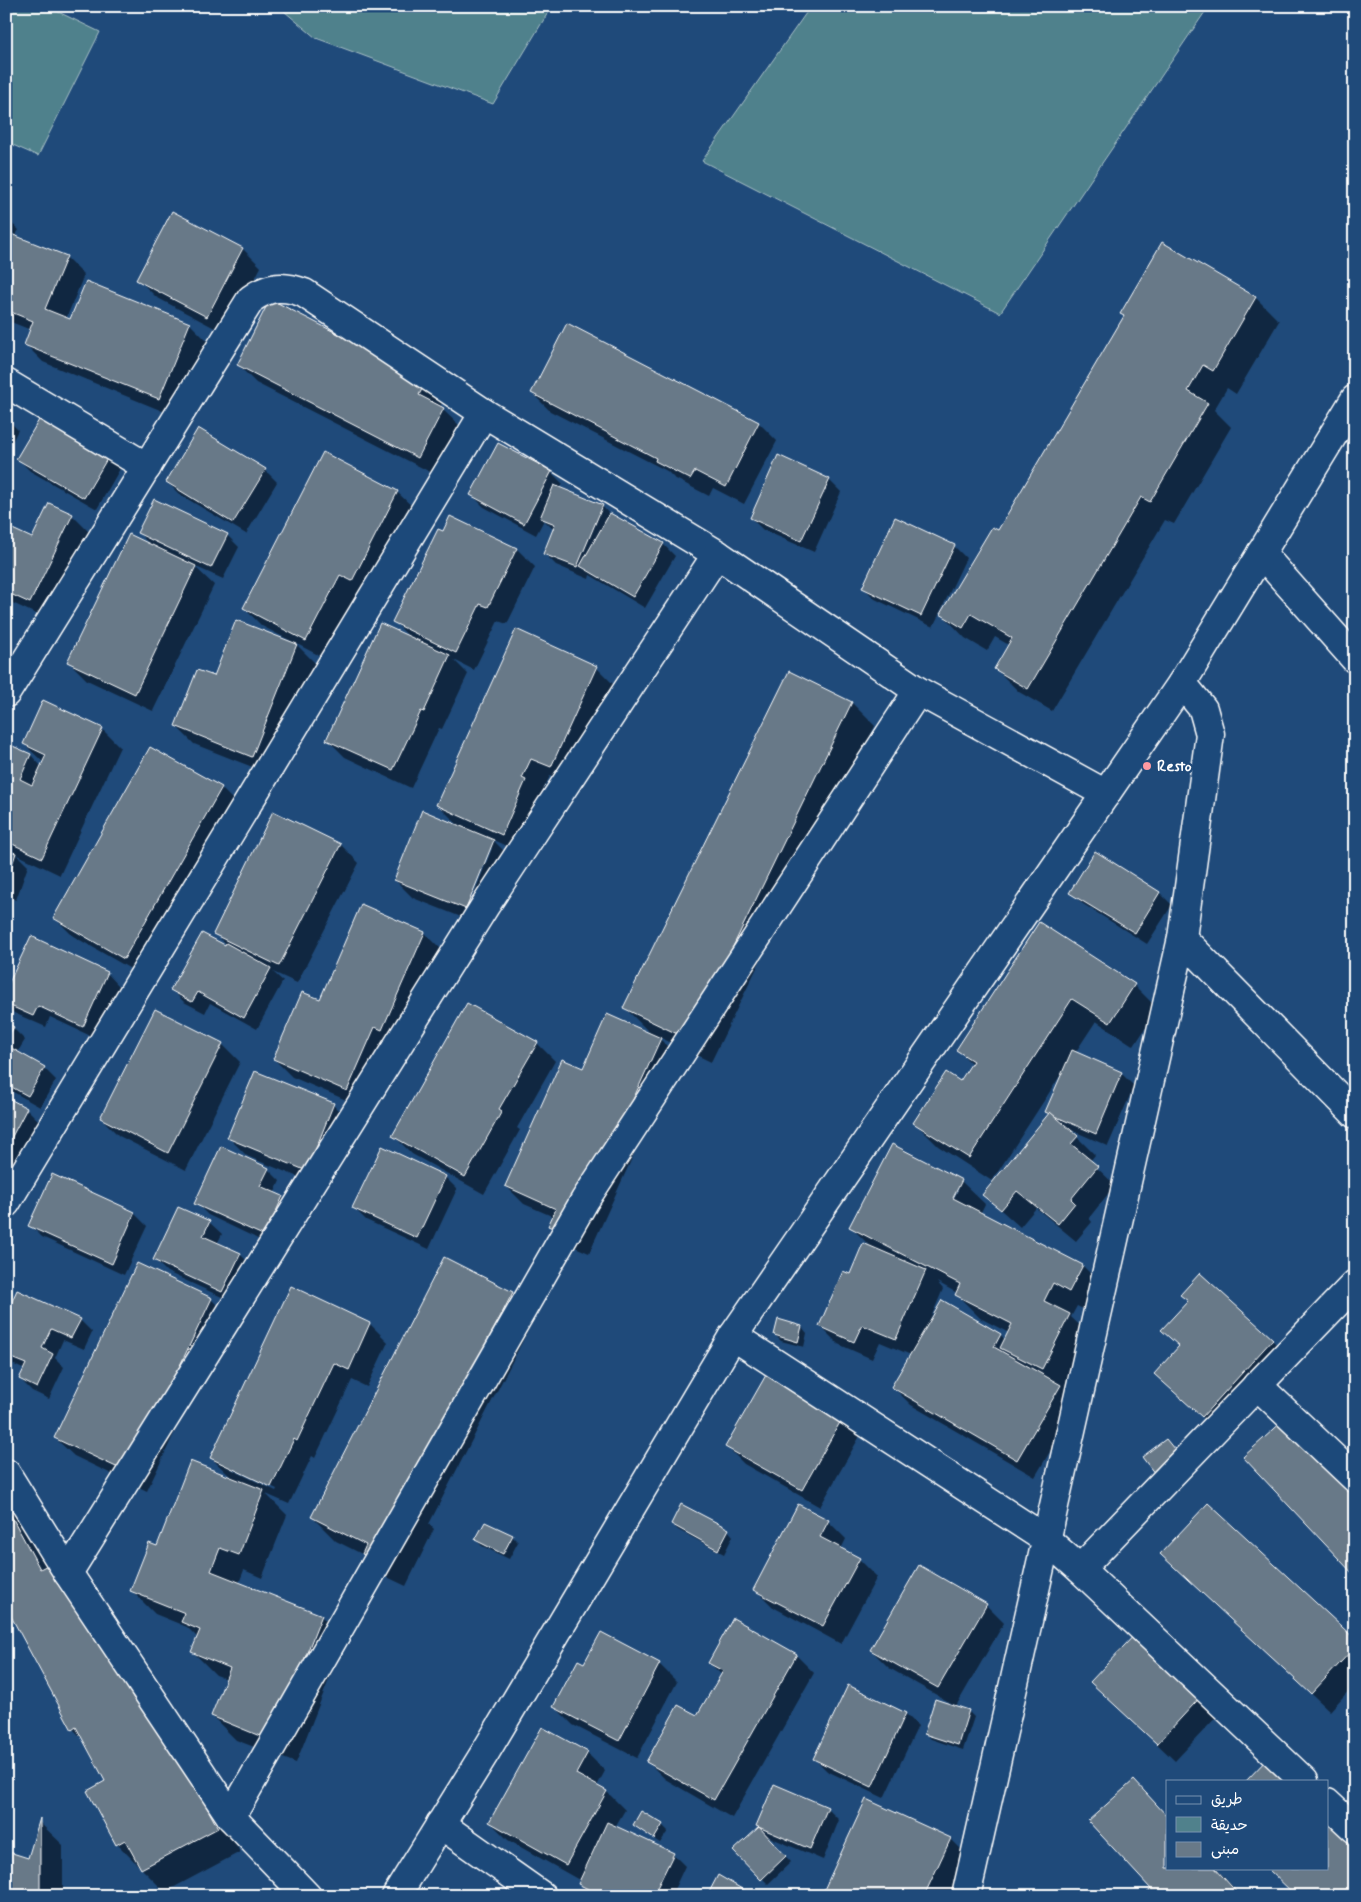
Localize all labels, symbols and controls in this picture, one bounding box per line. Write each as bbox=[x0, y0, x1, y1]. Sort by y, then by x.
place label: Resto bbox=[1157, 756, 1192, 777]
marker: Resto bbox=[1141, 760, 1153, 772]
legend bbox=[1166, 1780, 1328, 1870]
text: طريق bbox=[1211, 1790, 1243, 1810]
text: حديقة bbox=[1211, 1816, 1248, 1836]
text: مبنى bbox=[1211, 1840, 1239, 1860]

